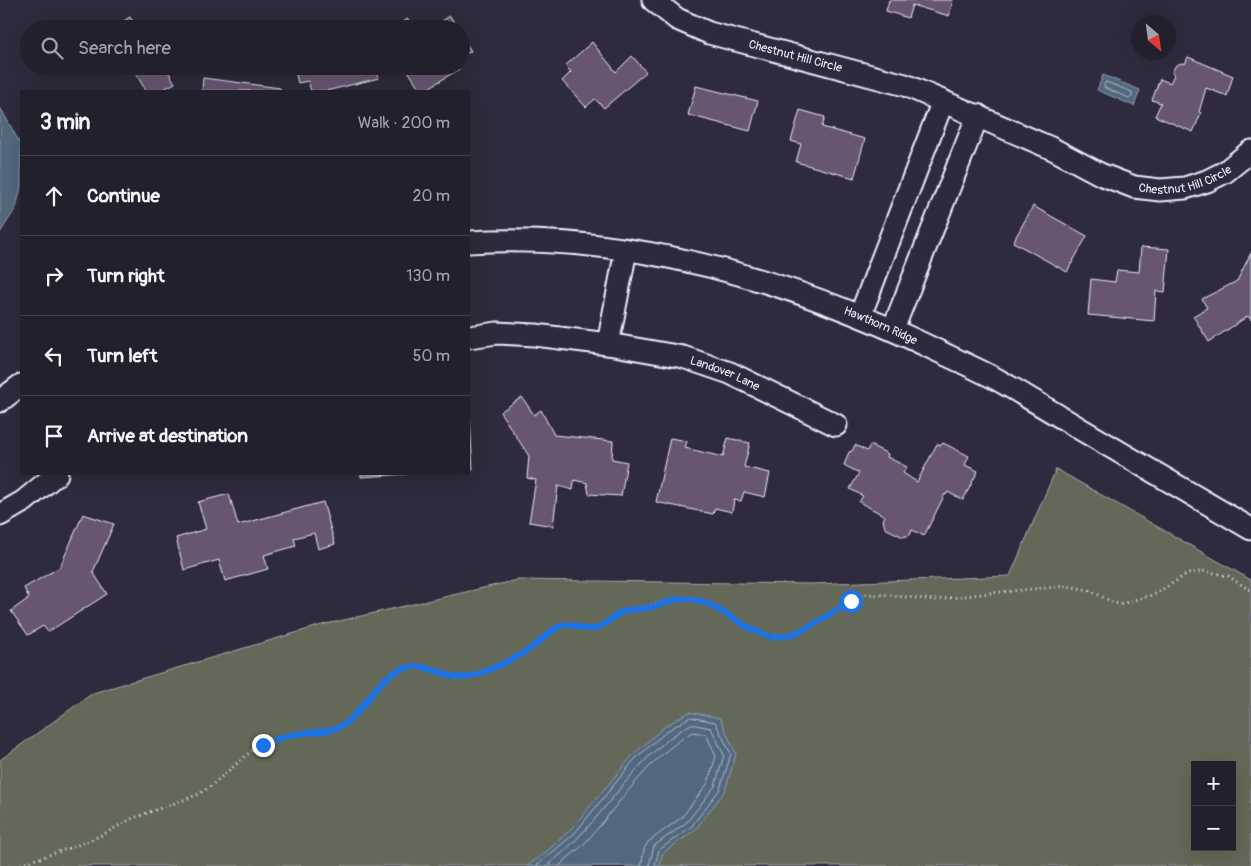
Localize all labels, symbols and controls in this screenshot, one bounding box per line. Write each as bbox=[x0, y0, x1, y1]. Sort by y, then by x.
north arrow bbox=[1131, 15, 1176, 60]
search box bbox=[20, 20, 470, 75]
icon: search bbox=[38, 34, 66, 62]
text: Search here bbox=[78, 36, 171, 60]
street label: Chestnut Hill Circle bbox=[747, 36, 844, 76]
text: 3 min bbox=[40, 109, 90, 136]
text: Walk · 200 m bbox=[358, 113, 450, 133]
street label: Chestnut Hill Circle bbox=[1138, 162, 1235, 198]
icon: ahead bbox=[40, 182, 68, 210]
text: Continue bbox=[87, 184, 160, 208]
text: 20 m bbox=[412, 186, 450, 206]
icon: right bbox=[40, 262, 68, 290]
text: Turn right bbox=[87, 264, 165, 288]
text: 130 m bbox=[406, 266, 450, 286]
street label: Hawthorn Ridge bbox=[842, 303, 920, 348]
icon: left bbox=[40, 342, 68, 370]
text: Turn left bbox=[87, 344, 157, 368]
text: 50 m bbox=[413, 346, 450, 366]
street label: Landover Lane bbox=[688, 352, 762, 394]
icon: arrive bbox=[40, 422, 68, 450]
text: Arrive at destination bbox=[87, 424, 248, 448]
route start bbox=[840, 590, 863, 613]
route end bbox=[252, 734, 275, 757]
map controls bbox=[1191, 761, 1236, 851]
button: + bbox=[1191, 761, 1236, 806]
button: − bbox=[1191, 806, 1236, 851]

